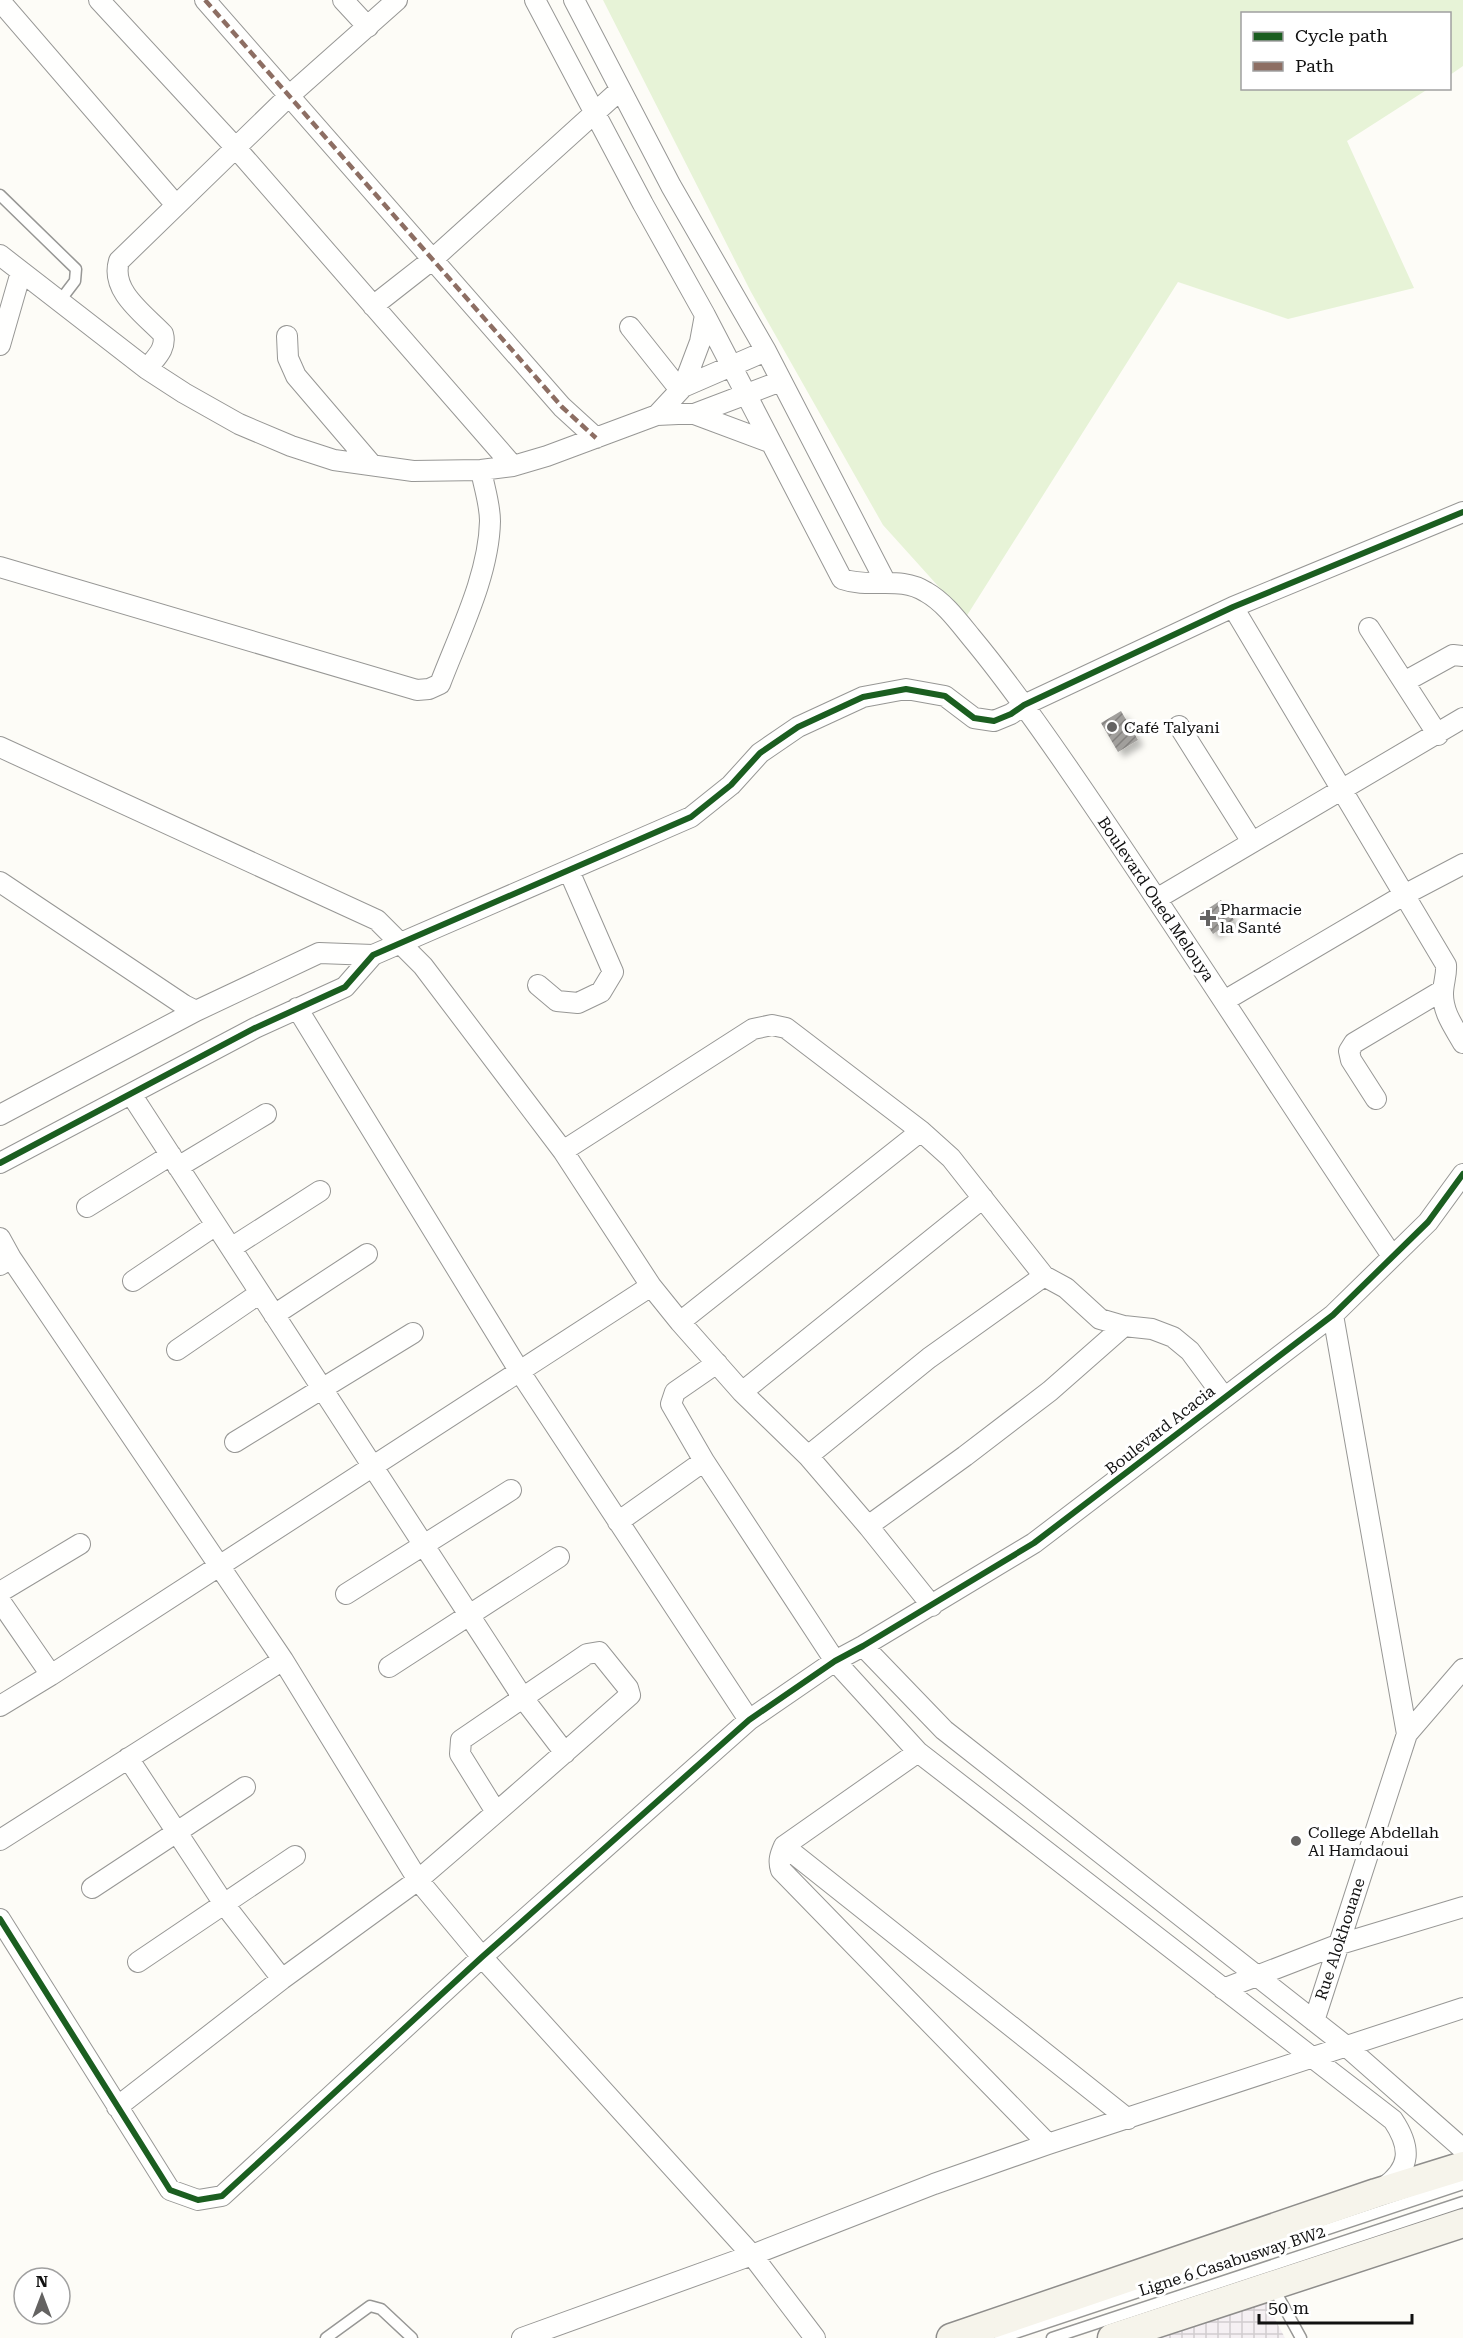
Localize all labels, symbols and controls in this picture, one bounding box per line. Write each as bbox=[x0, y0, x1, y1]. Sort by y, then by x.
legend bbox=[1241, 12, 1451, 90]
text: Cycle path bbox=[1295, 25, 1388, 46]
text: Path bbox=[1295, 55, 1334, 76]
place label: Café Talyani bbox=[1124, 718, 1220, 737]
marker: Café Talyani bbox=[1105, 720, 1119, 734]
street label: Boulevard Oued Melouya bbox=[1094, 813, 1218, 985]
place label: Pharmacie la Santé bbox=[1220, 900, 1302, 937]
marker: Pharmacie la Santé bbox=[1201, 911, 1215, 925]
street label: Boulevard Acacia bbox=[1101, 1381, 1219, 1479]
place label: College Abdellah Al Hamdaoui bbox=[1308, 1823, 1439, 1860]
marker: College Abdellah Al Hamdaoui bbox=[1289, 1834, 1303, 1848]
street label: Rue Alokhouane bbox=[1311, 1875, 1369, 2003]
street label: Ligne 6 Casabusway BW2 bbox=[1136, 2222, 1328, 2300]
north arrow bbox=[12, 2266, 72, 2326]
text: N bbox=[36, 2272, 48, 2291]
scale bar bbox=[1259, 2287, 1412, 2325]
text: 50 m bbox=[1268, 2297, 1309, 2318]

